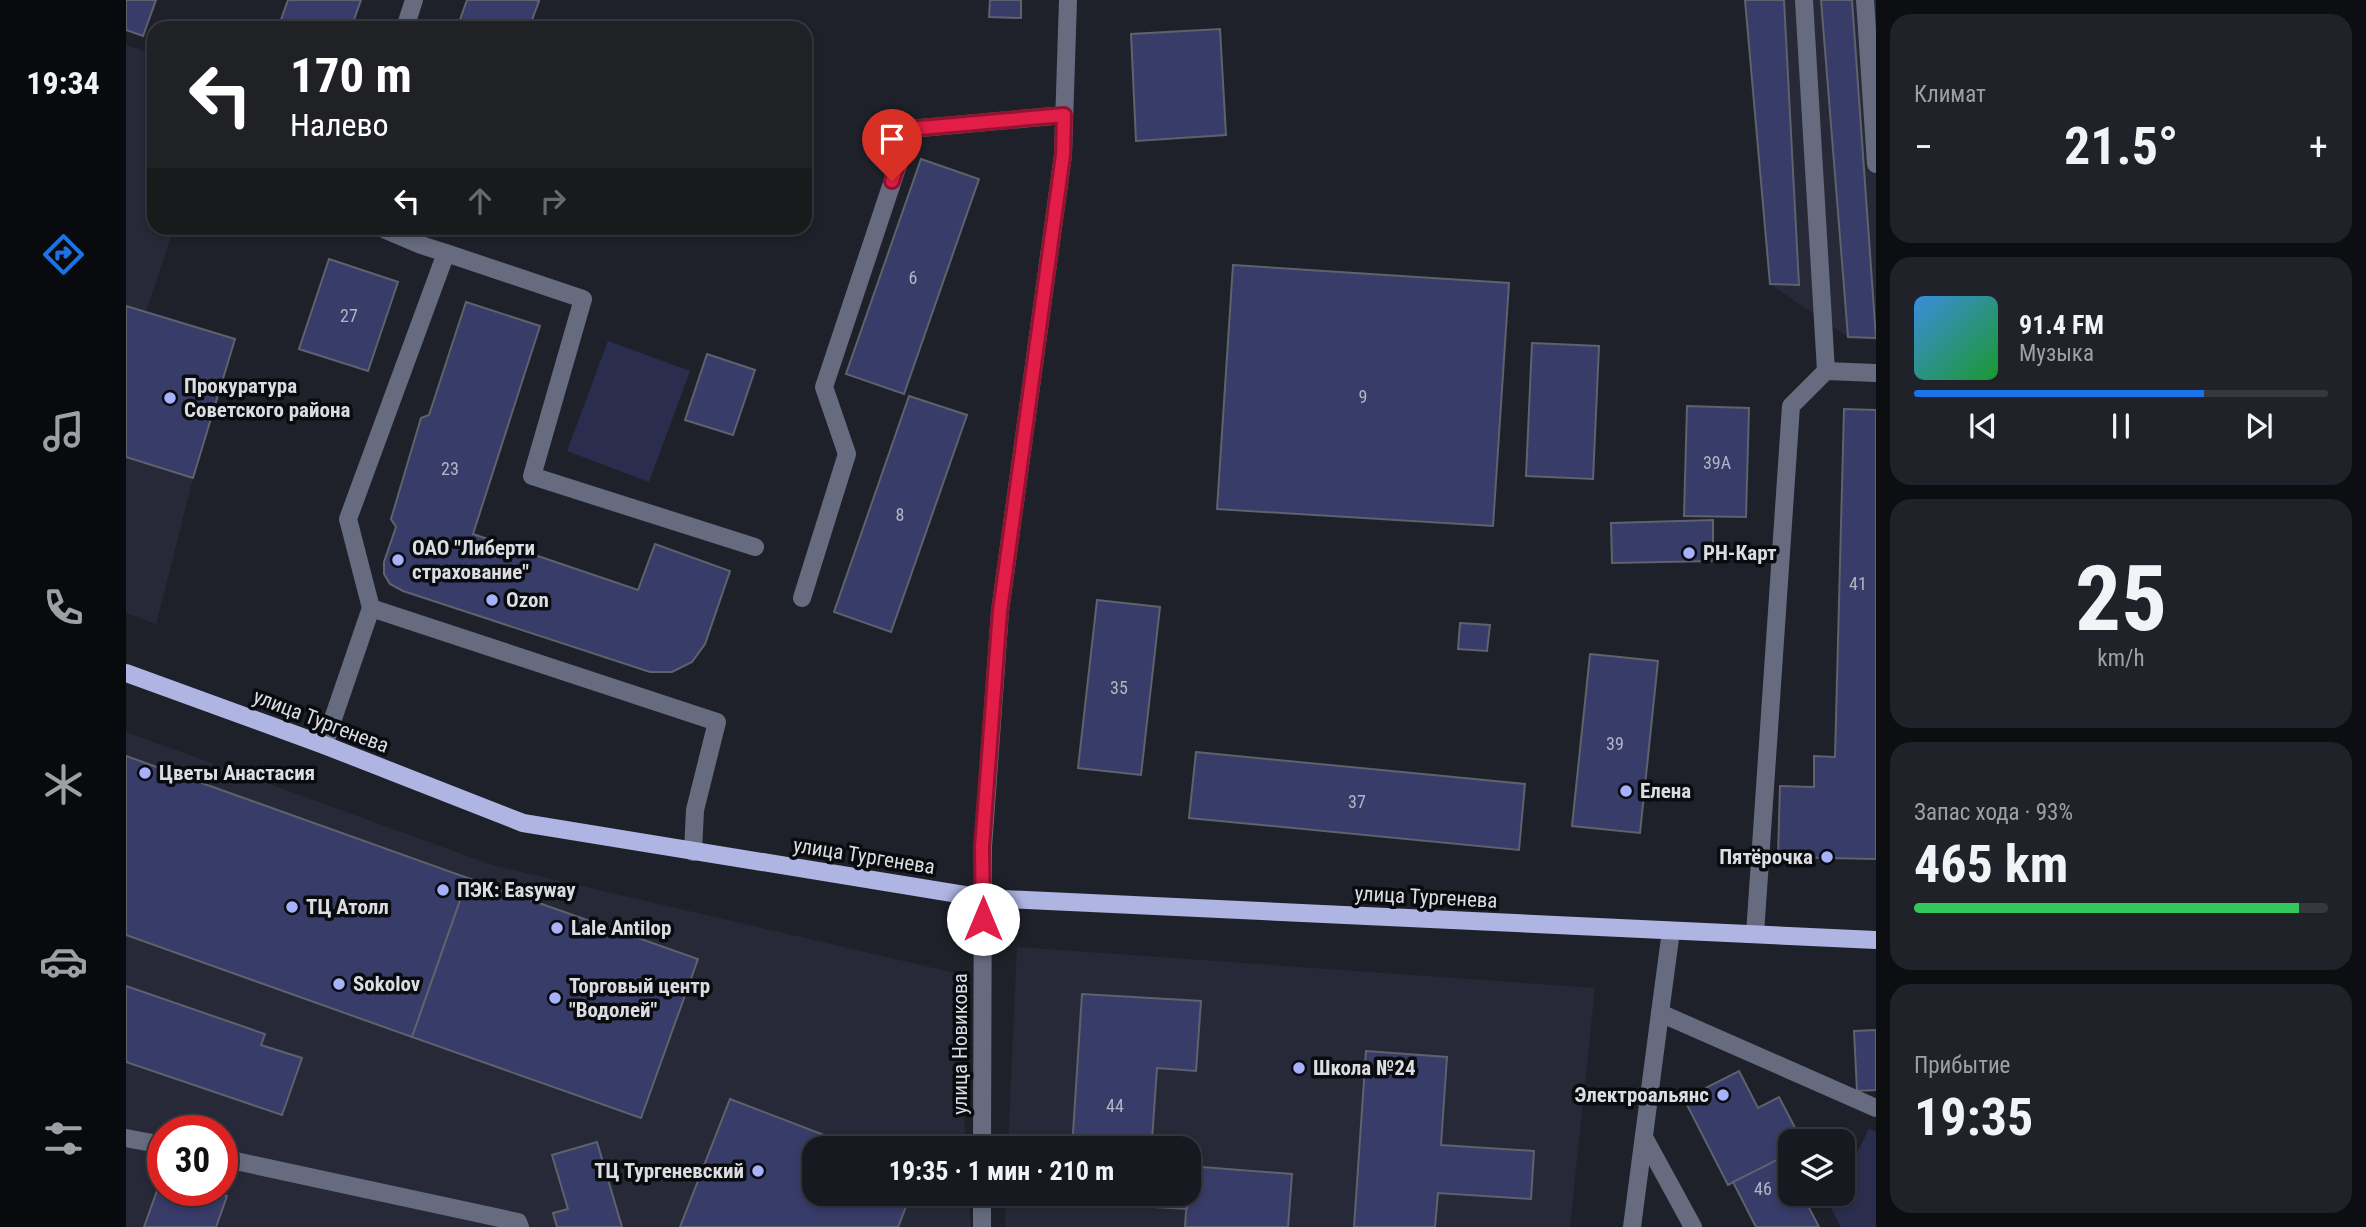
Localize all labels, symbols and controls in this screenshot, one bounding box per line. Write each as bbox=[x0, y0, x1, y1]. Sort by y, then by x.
text: 170 m bbox=[290, 47, 412, 104]
icon: left bbox=[175, 49, 266, 140]
text: 19:34 bbox=[26, 64, 100, 102]
text: Климат bbox=[1914, 81, 1986, 108]
text: Налево bbox=[290, 106, 389, 144]
pin bbox=[862, 109, 922, 181]
text: 21.5° bbox=[2064, 116, 2178, 177]
icon: arrive bbox=[873, 120, 911, 158]
text: − bbox=[1914, 125, 1933, 169]
text: + bbox=[2309, 125, 2328, 169]
icon: left bbox=[388, 182, 426, 220]
icon: ahead bbox=[461, 182, 499, 220]
icon: right bbox=[534, 182, 572, 220]
icon: directions bbox=[39, 230, 88, 279]
house number: 6 bbox=[909, 267, 917, 288]
house number: 27 bbox=[340, 305, 358, 326]
text: 91.4 FM bbox=[2019, 310, 2104, 340]
text: Музыка bbox=[2019, 340, 2094, 367]
place label: Прокуратура Советского района bbox=[184, 374, 350, 422]
house number: 9 bbox=[1359, 386, 1367, 407]
marker: Прокуратура Советского района bbox=[162, 390, 178, 406]
icon: music bbox=[39, 407, 88, 456]
icon: previous bbox=[1964, 407, 2002, 445]
icon: pause bbox=[2102, 407, 2140, 445]
icon: next bbox=[2240, 407, 2278, 445]
house number: 39А bbox=[1703, 452, 1732, 473]
house number: 23 bbox=[441, 458, 459, 479]
house number: 8 bbox=[896, 504, 904, 525]
place label: ОАО "Либерти страхование" bbox=[412, 536, 535, 584]
place label: РН-Карт bbox=[1703, 541, 1777, 565]
marker: РН-Карт bbox=[1681, 545, 1697, 561]
text: 25 bbox=[2075, 546, 2167, 652]
marker: ОАО "Либерти страхование" bbox=[390, 552, 406, 568]
house number: 41 bbox=[1849, 573, 1867, 594]
icon: phone bbox=[39, 583, 88, 632]
place label: Ozon bbox=[506, 588, 549, 612]
marker: Ozon bbox=[484, 592, 500, 608]
text: km/h bbox=[2097, 645, 2145, 672]
house number: 35 bbox=[1110, 677, 1128, 698]
street label: улица Тургенева bbox=[250, 684, 392, 758]
house number: 39 bbox=[1606, 733, 1624, 754]
icon: climate bbox=[39, 760, 88, 809]
place label: Цветы Анастасия bbox=[159, 761, 315, 785]
marker: Цветы Анастасия bbox=[137, 765, 153, 781]
place label: Елена bbox=[1640, 779, 1691, 803]
marker: Елена bbox=[1618, 783, 1634, 799]
house number: 37 bbox=[1348, 791, 1366, 812]
text: Запас хода · 93% bbox=[1914, 799, 2073, 826]
street label: улица Тургенева bbox=[791, 833, 937, 879]
text: 465 km bbox=[1914, 834, 2068, 895]
place label: Пятёрочка bbox=[1719, 845, 1813, 869]
marker: Пятёрочка bbox=[1819, 849, 1835, 865]
place label: ПЭК: Easyway bbox=[457, 878, 576, 902]
street label: улица Тургенева bbox=[1354, 881, 1498, 913]
marker: ПЭК: Easyway bbox=[435, 882, 451, 898]
position arrow bbox=[946, 882, 1020, 956]
place label: ТЦ Атолл bbox=[306, 895, 389, 919]
marker: ТЦ Атолл bbox=[284, 899, 300, 915]
place label: Lale Antilop bbox=[571, 916, 671, 940]
marker: Lale Antilop bbox=[549, 920, 565, 936]
icon: car bbox=[39, 937, 88, 986]
place label: Sokolov bbox=[353, 972, 421, 996]
street label: улица Новикова bbox=[948, 973, 972, 1115]
place label: Торговый центр "Водолей" bbox=[569, 974, 710, 1022]
marker: Sokolov bbox=[331, 976, 347, 992]
marker: Торговый центр "Водолей" bbox=[547, 990, 563, 1006]
text: Прибытие bbox=[1914, 1052, 2010, 1079]
place label: Школа №24 bbox=[1313, 1056, 1416, 1080]
marker: Школа №24 bbox=[1291, 1060, 1307, 1076]
place label: Электроальянс bbox=[1575, 1083, 1709, 1107]
marker: Электроальянс bbox=[1715, 1087, 1731, 1103]
text: 19:35 bbox=[1914, 1087, 2033, 1148]
house number: 44 bbox=[1106, 1095, 1124, 1116]
icon: filters bbox=[39, 1114, 88, 1163]
speed limit sign: 30 bbox=[147, 1115, 238, 1206]
map controls bbox=[1778, 1129, 1855, 1206]
button: layers bbox=[1778, 1129, 1855, 1206]
text: 19:35 · 1 мин · 210 m bbox=[889, 1156, 1114, 1186]
place label: ТЦ Тургеневский bbox=[594, 1159, 744, 1183]
marker: ТЦ Тургеневский bbox=[750, 1163, 766, 1179]
house number: 46 bbox=[1754, 1178, 1772, 1199]

